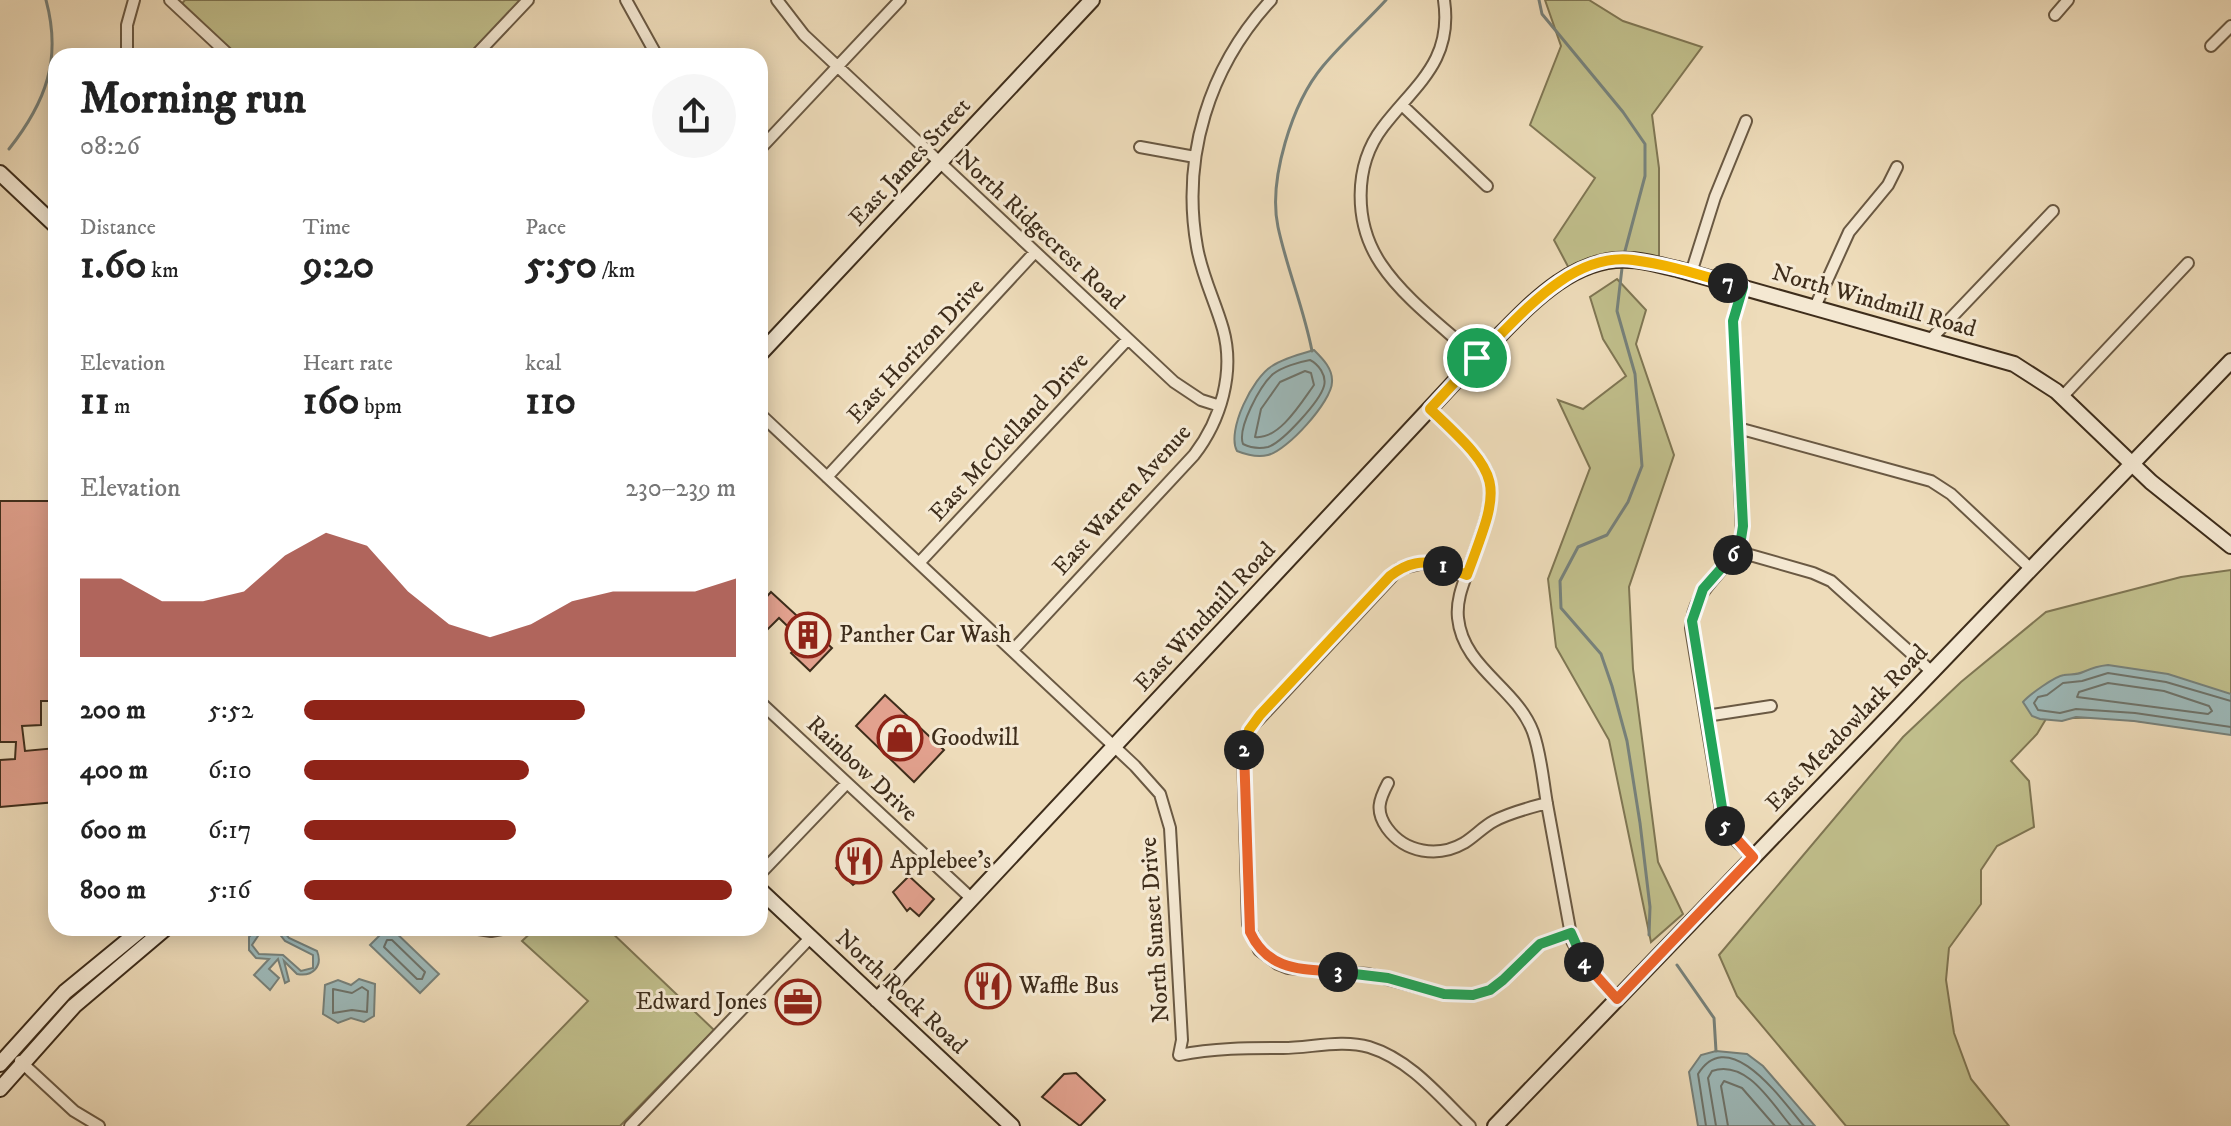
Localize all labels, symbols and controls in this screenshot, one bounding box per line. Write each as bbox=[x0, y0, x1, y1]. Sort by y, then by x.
text: Morning run bbox=[80, 72, 306, 127]
button: share bbox=[652, 74, 736, 158]
street label: East James Street bbox=[843, 91, 977, 233]
text: 08:26 bbox=[80, 130, 140, 163]
street label: North Ridgecrest Road bbox=[949, 144, 1131, 316]
text: Distance bbox=[80, 214, 156, 241]
text: Time bbox=[303, 214, 350, 241]
text: Pace bbox=[525, 214, 566, 241]
text: 1.60 bbox=[80, 241, 147, 291]
text: 9:20 bbox=[303, 241, 374, 291]
text: 5:50 bbox=[525, 241, 597, 291]
text: km bbox=[147, 257, 179, 284]
text: /km bbox=[597, 257, 635, 284]
street label: North Windmill Road bbox=[1768, 257, 1980, 345]
pin: 7 bbox=[1708, 263, 1748, 303]
text: 7 bbox=[1722, 269, 1734, 296]
street label: East Horizon Drive bbox=[841, 272, 991, 430]
pin bbox=[1443, 324, 1511, 392]
icon: arrive bbox=[1455, 336, 1499, 380]
street label: East McClelland Drive bbox=[923, 346, 1095, 528]
text: Elevation bbox=[80, 350, 165, 377]
text: Heart rate bbox=[303, 350, 393, 377]
text: kcal bbox=[525, 350, 561, 377]
text: 11 bbox=[80, 377, 109, 427]
text: 160 bbox=[303, 377, 360, 427]
text: 110 bbox=[525, 377, 576, 427]
text: m bbox=[109, 393, 131, 420]
text: bpm bbox=[360, 393, 402, 420]
street label: East Warren Avenue bbox=[1046, 418, 1198, 582]
text: Elevation bbox=[80, 472, 181, 505]
text: 230–239 m bbox=[625, 472, 736, 505]
pin: 6 bbox=[1713, 535, 1753, 575]
street label: East Windmill Road bbox=[1128, 536, 1282, 698]
text: 6 bbox=[1727, 541, 1739, 568]
pin: 1 bbox=[1423, 546, 1463, 586]
text: 1 bbox=[1439, 552, 1447, 579]
building icon: Panther Car Wash bbox=[784, 611, 832, 659]
place label: Panther Car Wash bbox=[839, 620, 1012, 650]
street label: East Meadowlark Road bbox=[1759, 638, 1935, 818]
text: 200 m bbox=[80, 694, 146, 727]
text: 5:52 bbox=[208, 694, 253, 727]
street label: Rainbow Drive bbox=[800, 710, 924, 828]
shop icon: Goodwill bbox=[876, 714, 924, 762]
place label: Goodwill bbox=[931, 723, 1020, 753]
pin: 2 bbox=[1224, 730, 1264, 770]
text: 2 bbox=[1239, 736, 1249, 763]
text: 400 m bbox=[80, 754, 148, 787]
text: 6:10 bbox=[208, 754, 252, 787]
pin: 5 bbox=[1705, 806, 1745, 846]
text: 5 bbox=[1720, 812, 1730, 839]
text: 600 m bbox=[80, 814, 147, 847]
text: 6:17 bbox=[208, 814, 252, 847]
street label: North Sunset Drive bbox=[1134, 836, 1176, 1024]
restaurant icon: Applebee's bbox=[835, 837, 883, 885]
place label: Applebee's bbox=[890, 846, 991, 876]
text: 800 m bbox=[80, 874, 146, 907]
text: 5:16 bbox=[208, 874, 251, 907]
street label: North Rock Road bbox=[829, 923, 973, 1061]
pin: 4 bbox=[1564, 942, 1604, 982]
text: 4 bbox=[1578, 948, 1590, 975]
pin: 3 bbox=[1318, 952, 1358, 992]
text: 3 bbox=[1334, 958, 1342, 985]
restaurant icon: Waffle Bus bbox=[964, 962, 1012, 1010]
place label: Waffle Bus bbox=[1018, 971, 1119, 1001]
office icon: Edward Jones bbox=[774, 978, 822, 1026]
place label: Edward Jones bbox=[635, 987, 767, 1017]

